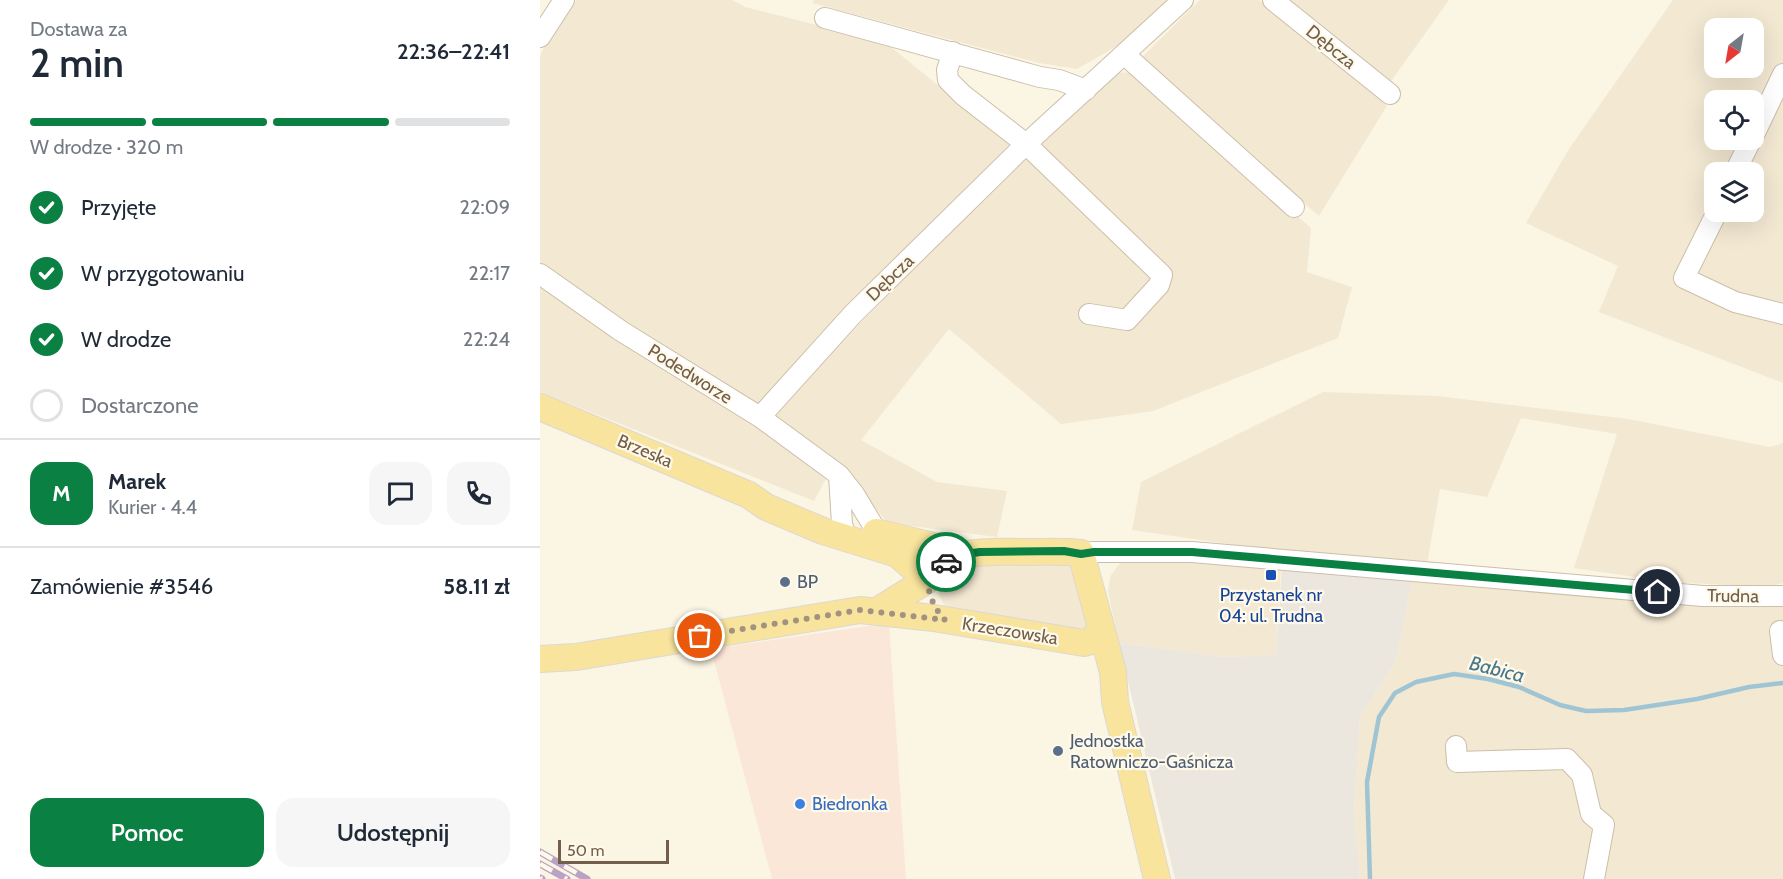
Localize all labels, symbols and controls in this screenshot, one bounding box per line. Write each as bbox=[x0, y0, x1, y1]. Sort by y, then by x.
text: Dostawa za bbox=[30, 17, 127, 41]
north arrow bbox=[1704, 18, 1764, 78]
map controls bbox=[1704, 18, 1764, 222]
street label: Dębcza bbox=[1302, 20, 1361, 74]
text: 22:36–22:41 bbox=[397, 38, 510, 65]
text: 2 min bbox=[30, 39, 124, 87]
button: locate bbox=[1704, 90, 1764, 150]
text: W drodze · 320 m bbox=[30, 135, 183, 159]
button: layers bbox=[1704, 162, 1764, 222]
icon: check bbox=[30, 191, 63, 224]
text: Przyjęte bbox=[81, 194, 156, 221]
text: 22:09 bbox=[460, 195, 510, 219]
street label: Dębcza bbox=[862, 250, 919, 306]
icon: check bbox=[30, 257, 63, 290]
text: W przygotowaniu bbox=[81, 260, 244, 287]
text: 22:17 bbox=[468, 261, 510, 285]
icon: check bbox=[30, 323, 63, 356]
text: W drodze bbox=[81, 326, 171, 353]
text: 22:24 bbox=[463, 327, 510, 351]
street label: Podedworze bbox=[644, 339, 736, 409]
text: Dostarczone bbox=[81, 392, 198, 419]
street label: Brzeska bbox=[614, 430, 676, 473]
button: chat bbox=[369, 462, 432, 525]
button: phone bbox=[447, 462, 510, 525]
text: Marek bbox=[108, 468, 166, 495]
text: M bbox=[52, 480, 71, 507]
text: Kurier · 4.4 bbox=[108, 495, 197, 519]
courier bbox=[916, 532, 976, 592]
icon: car bbox=[930, 546, 963, 579]
pin bbox=[1632, 566, 1683, 617]
marker: Przystanek nr 04: ul. Trudna bbox=[1264, 568, 1278, 582]
place label: BP bbox=[797, 571, 818, 593]
text: Zamówienie #3546 bbox=[30, 573, 213, 600]
text: 58.11 zł bbox=[443, 573, 510, 600]
marker: BP bbox=[778, 575, 792, 589]
icon: home bbox=[1641, 575, 1674, 608]
place label: Przystanek nr 04: ul. Trudna bbox=[1219, 584, 1323, 627]
street label: Trudna bbox=[1707, 585, 1759, 607]
pin bbox=[674, 610, 725, 661]
street label: Krzeczowska bbox=[960, 613, 1060, 649]
icon: bag bbox=[683, 619, 716, 652]
water label: Babica bbox=[1467, 651, 1527, 687]
place label: Jednostka Ratowniczo-Gaśnicza bbox=[1069, 730, 1234, 773]
marker: Jednostka Ratowniczo-Gaśnicza bbox=[1051, 744, 1065, 758]
place label: Biedronka bbox=[812, 793, 888, 815]
marker: Biedronka bbox=[793, 797, 807, 811]
button: Pomoc bbox=[30, 798, 264, 867]
button: Udostępnij bbox=[276, 798, 510, 867]
scale bar bbox=[558, 837, 669, 864]
text: 50 m bbox=[567, 841, 604, 860]

